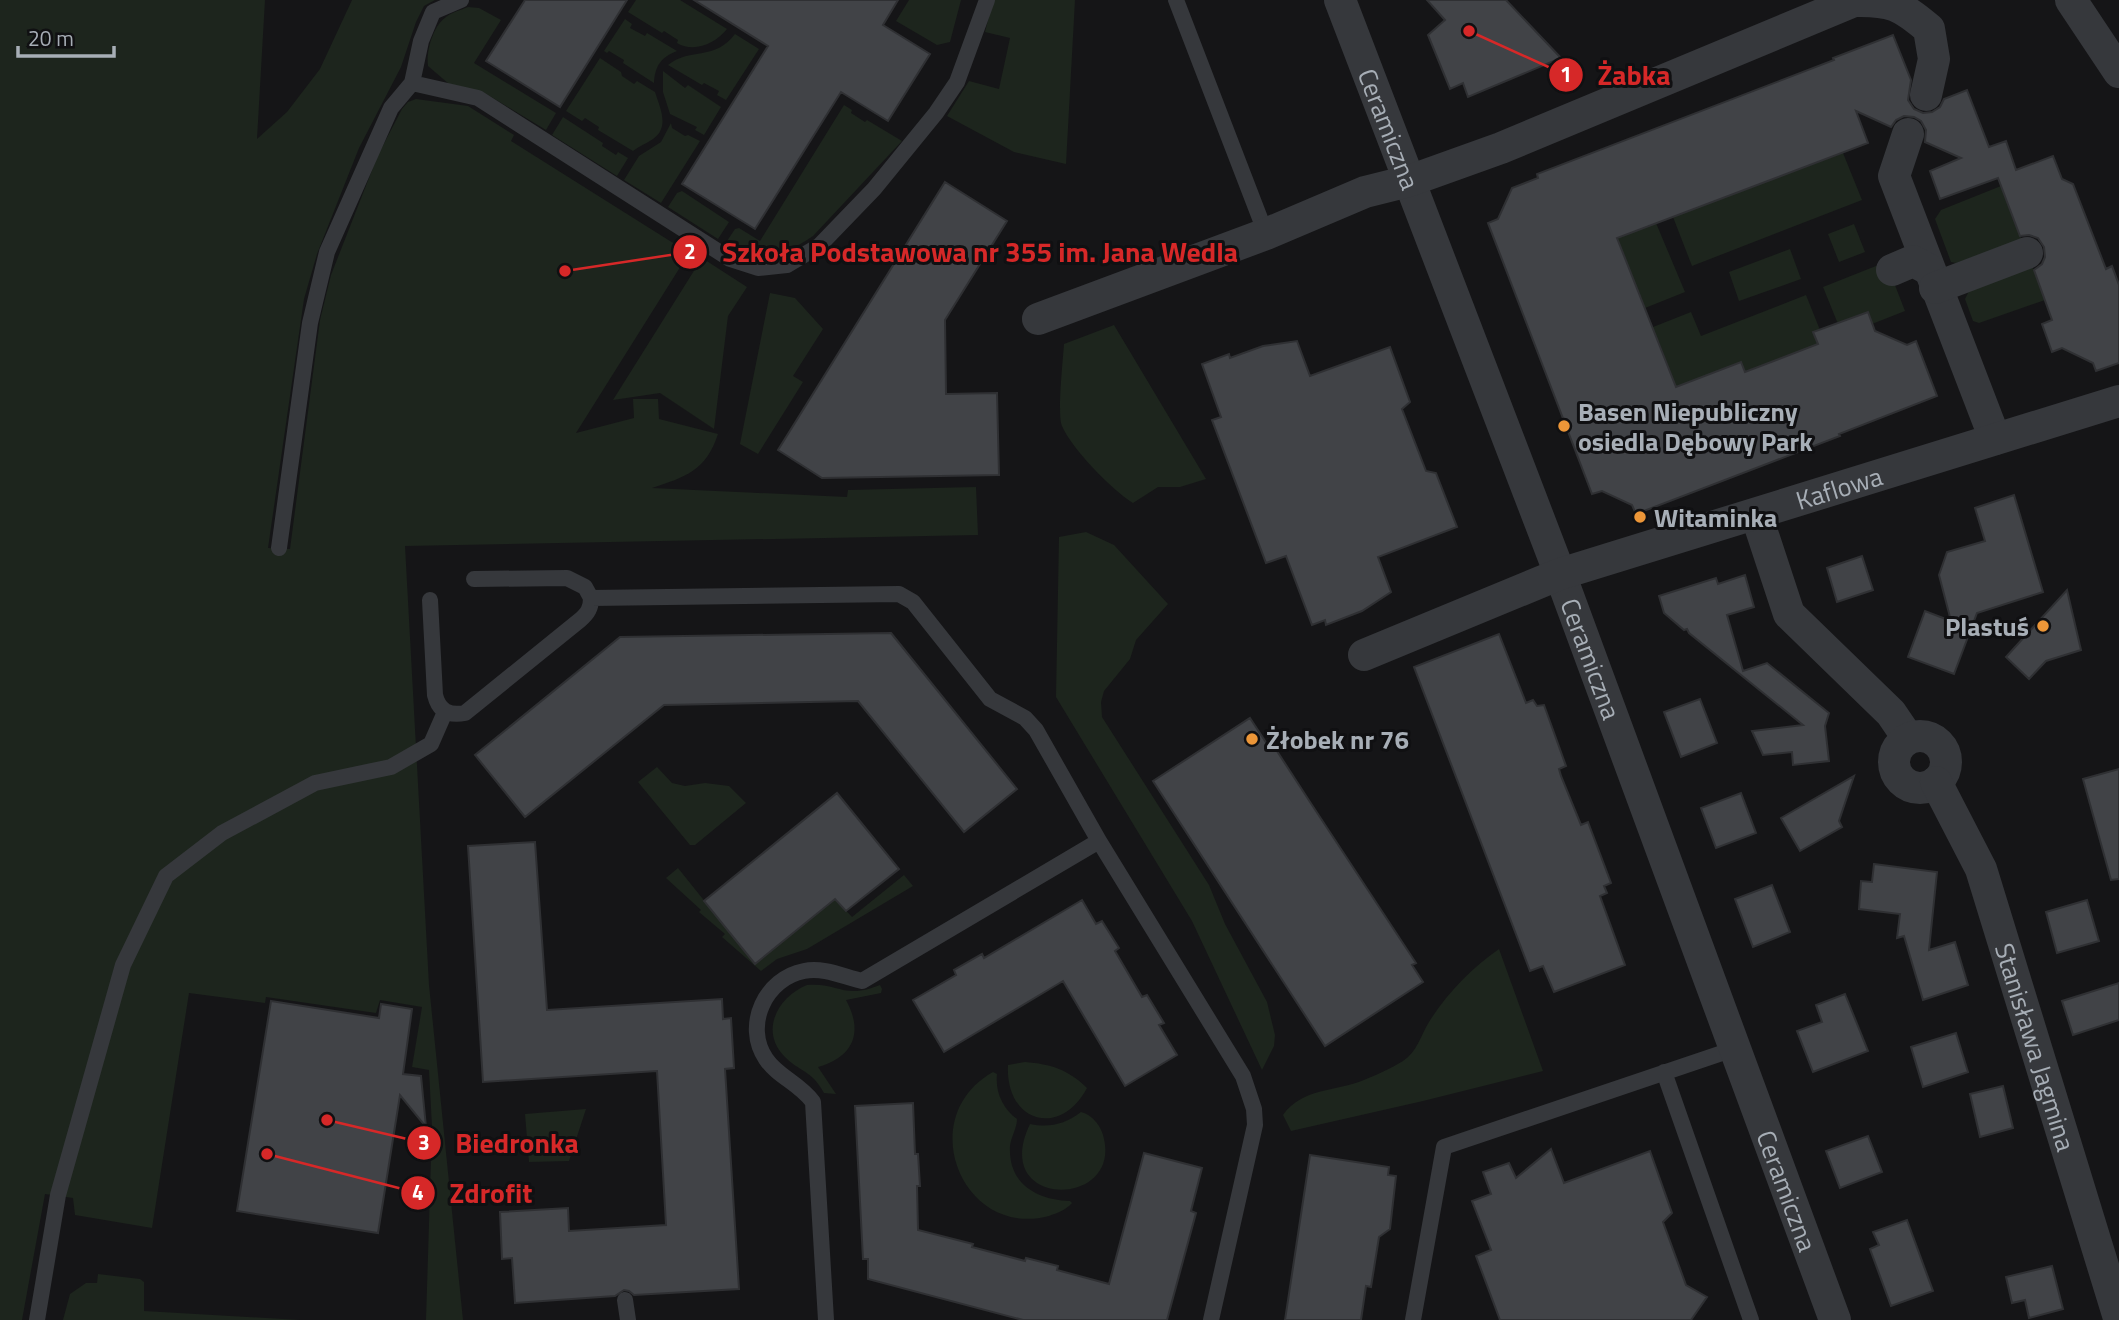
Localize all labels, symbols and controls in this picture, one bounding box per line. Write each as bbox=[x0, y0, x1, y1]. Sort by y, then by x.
scale bar bbox=[18, 14, 114, 58]
text: 20 m bbox=[28, 22, 74, 54]
callout: Żabka bbox=[1548, 50, 1684, 99]
text: Żabka bbox=[1597, 53, 1671, 96]
text: 1 bbox=[1560, 58, 1572, 90]
street label: Ceramiczna bbox=[1349, 63, 1430, 195]
callout: Szkoła Podstawowa nr 355 im. Jana Wedla bbox=[673, 227, 1252, 276]
text: Szkoła Podstawowa nr 355 im. Jana Wedla bbox=[722, 230, 1238, 273]
text: 2 bbox=[684, 235, 696, 267]
place label: Basen Niepubliczny osiedla Dębowy Park bbox=[1578, 392, 1813, 461]
marker: Basen Niepubliczny osiedla Dębowy Park bbox=[1556, 418, 1572, 434]
street label: Kaflowa bbox=[1791, 456, 1887, 519]
place label: Witaminka bbox=[1654, 498, 1777, 537]
marker: Witaminka bbox=[1632, 509, 1648, 525]
street label: Ceramiczna bbox=[1551, 593, 1631, 725]
place label: Plastuś bbox=[1945, 607, 2029, 646]
marker: Plastuś bbox=[2035, 618, 2051, 634]
place label: Żłobek nr 76 bbox=[1266, 720, 1409, 759]
marker: Żłobek nr 76 bbox=[1244, 731, 1260, 747]
street label: Stanisława Jagmina bbox=[1985, 938, 2086, 1156]
callout: Biedronka bbox=[406, 1118, 593, 1167]
text: Biedronka bbox=[455, 1121, 579, 1164]
street label: Ceramiczna bbox=[1747, 1125, 1828, 1257]
text: 3 bbox=[418, 1126, 430, 1158]
callout: Zdrofit bbox=[400, 1168, 546, 1217]
text: Zdrofit bbox=[450, 1171, 532, 1214]
text: 4 bbox=[412, 1176, 424, 1208]

